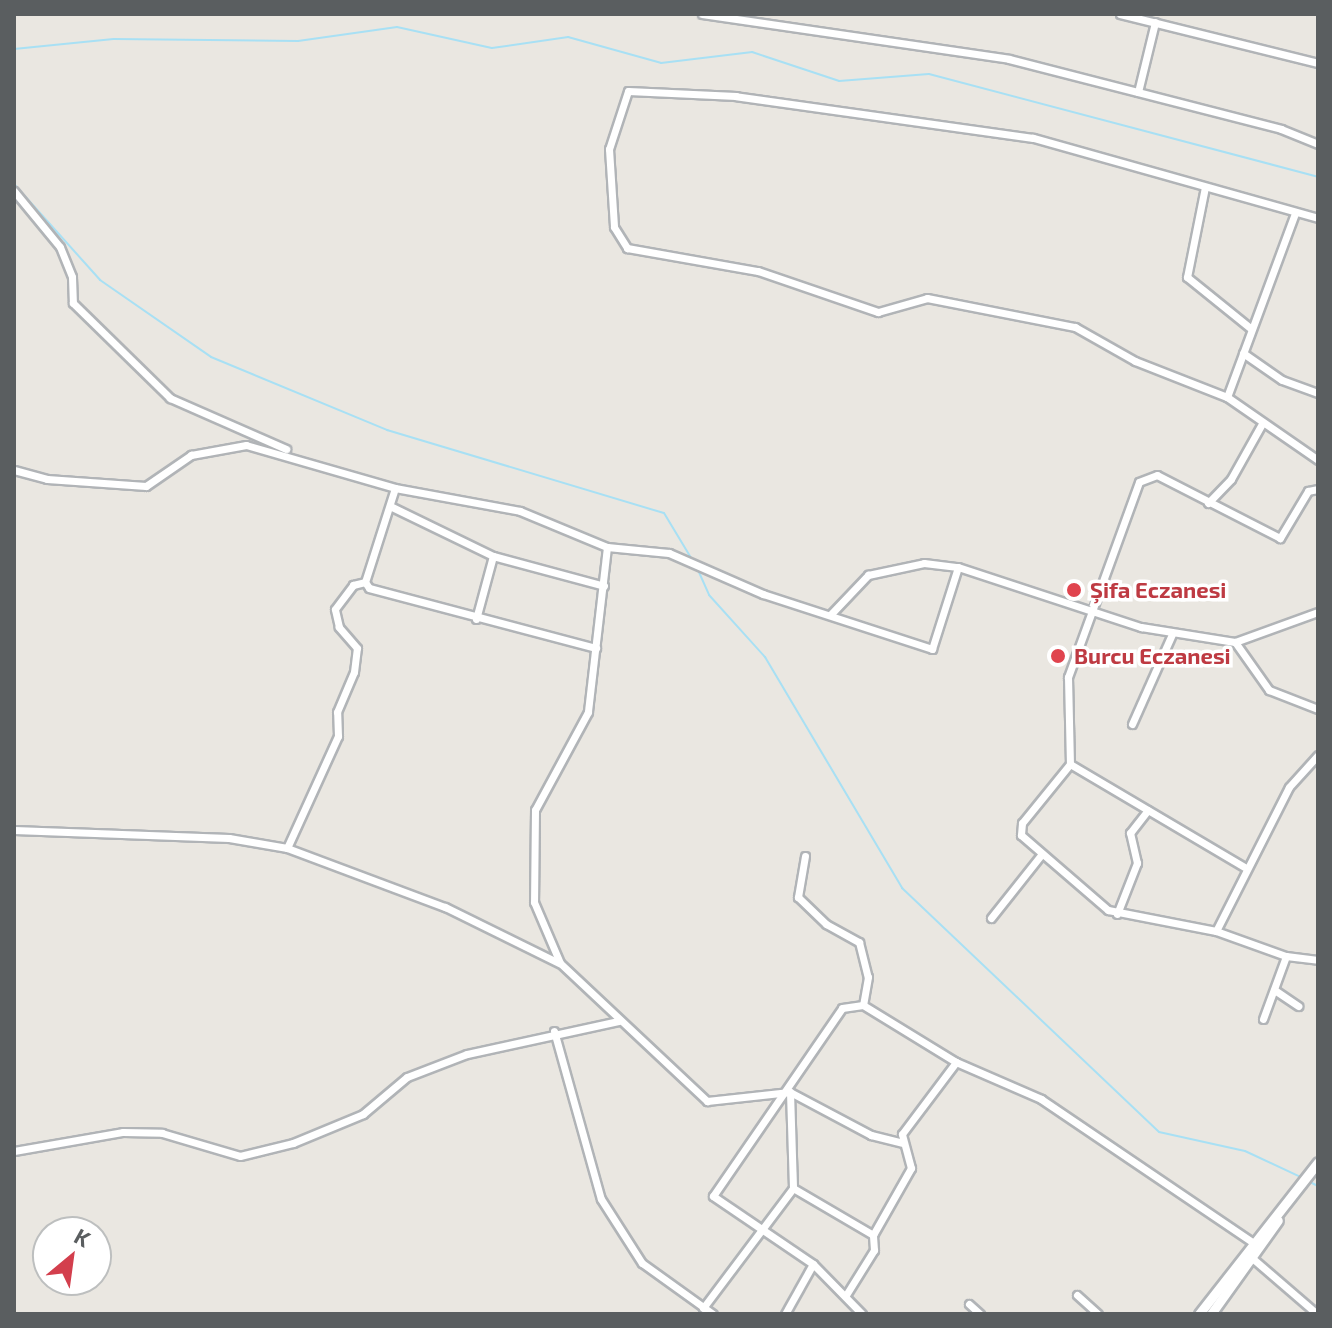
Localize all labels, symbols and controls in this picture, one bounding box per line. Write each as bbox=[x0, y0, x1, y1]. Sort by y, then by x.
place label: Şifa Eczanesi bbox=[1090, 577, 1226, 603]
marker: Şifa Eczanesi bbox=[1065, 581, 1083, 599]
place label: Burcu Eczanesi bbox=[1074, 643, 1231, 669]
marker: Burcu Eczanesi bbox=[1049, 647, 1067, 665]
north arrow bbox=[32, 1216, 112, 1296]
text: K bbox=[70, 1222, 95, 1252]

